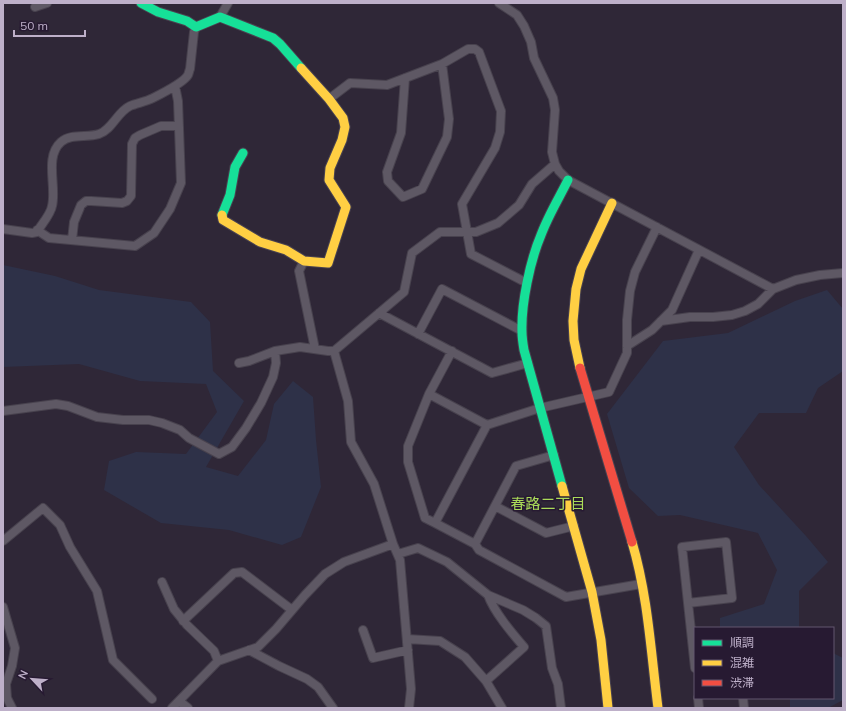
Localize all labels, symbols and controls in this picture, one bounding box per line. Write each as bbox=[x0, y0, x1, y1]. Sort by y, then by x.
scale bar bbox=[14, 12, 85, 38]
text: 50 m bbox=[20, 18, 48, 33]
district label: 春路二丁目 bbox=[510, 494, 586, 513]
legend bbox=[694, 627, 834, 699]
text: 順調 bbox=[730, 635, 754, 650]
text: 混雑 bbox=[730, 655, 754, 670]
north arrow bbox=[12, 659, 52, 699]
text: N bbox=[15, 668, 31, 681]
text: 渋滞 bbox=[730, 675, 754, 690]

